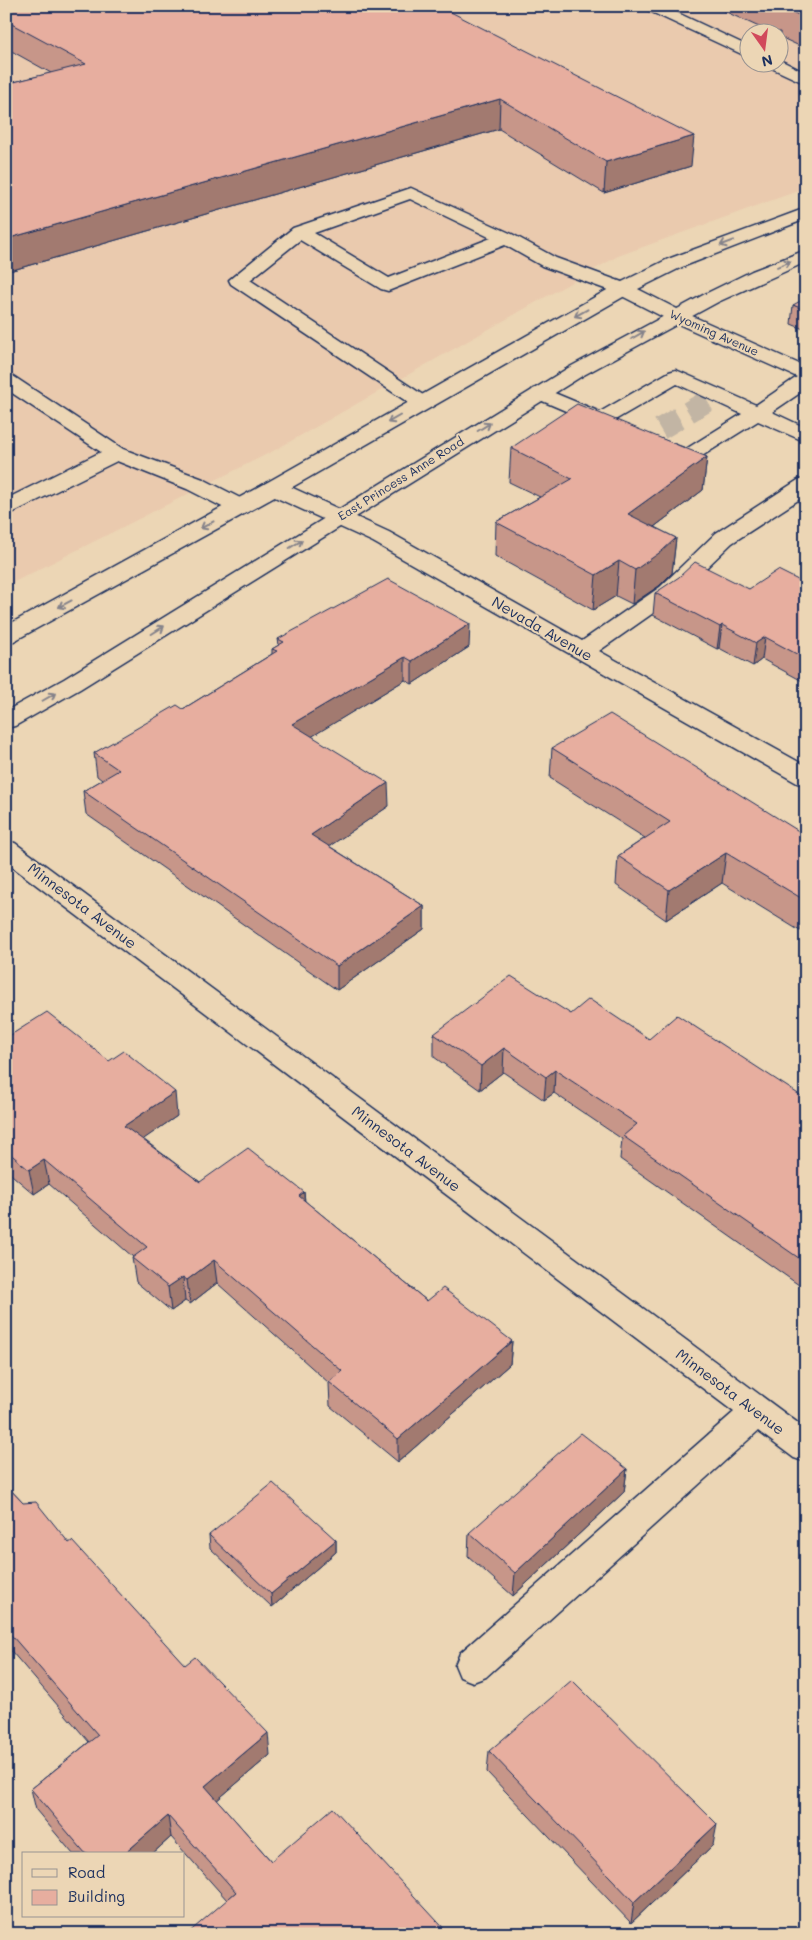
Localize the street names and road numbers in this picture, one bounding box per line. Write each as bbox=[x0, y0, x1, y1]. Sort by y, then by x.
street label: Wyoming Avenue bbox=[667, 305, 762, 359]
street label: East Princess Anne Road bbox=[334, 433, 467, 524]
street label: Nevada Avenue bbox=[488, 591, 597, 665]
street label: Minnesota Avenue bbox=[24, 858, 141, 953]
street label: Minnesota Avenue bbox=[348, 1101, 465, 1196]
street label: Minnesota Avenue bbox=[672, 1344, 789, 1439]

